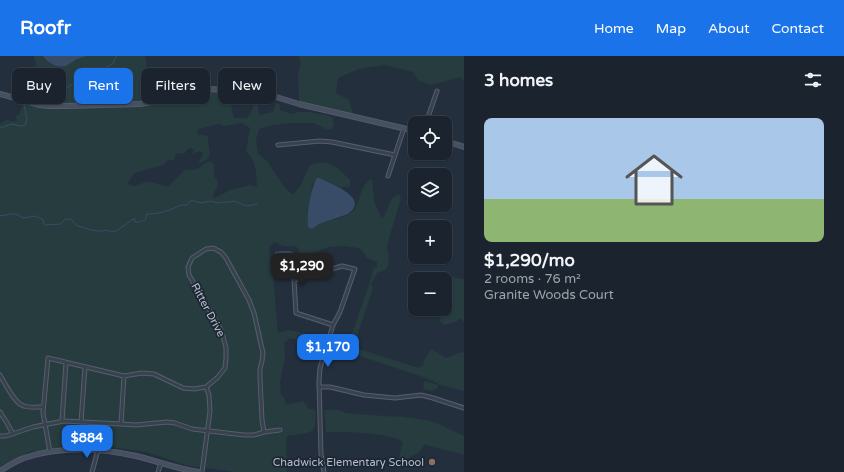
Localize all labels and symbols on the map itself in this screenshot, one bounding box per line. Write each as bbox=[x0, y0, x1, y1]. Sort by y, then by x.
pin: $1,290 bbox=[269, 253, 335, 287]
street label: Ritter Drive bbox=[188, 281, 228, 339]
pin: $1,170 bbox=[295, 334, 361, 368]
pin: $884 bbox=[63, 425, 111, 459]
place label: Chadwick Elementary School bbox=[273, 456, 424, 469]
marker: Chadwick Elementary School bbox=[427, 457, 437, 467]

